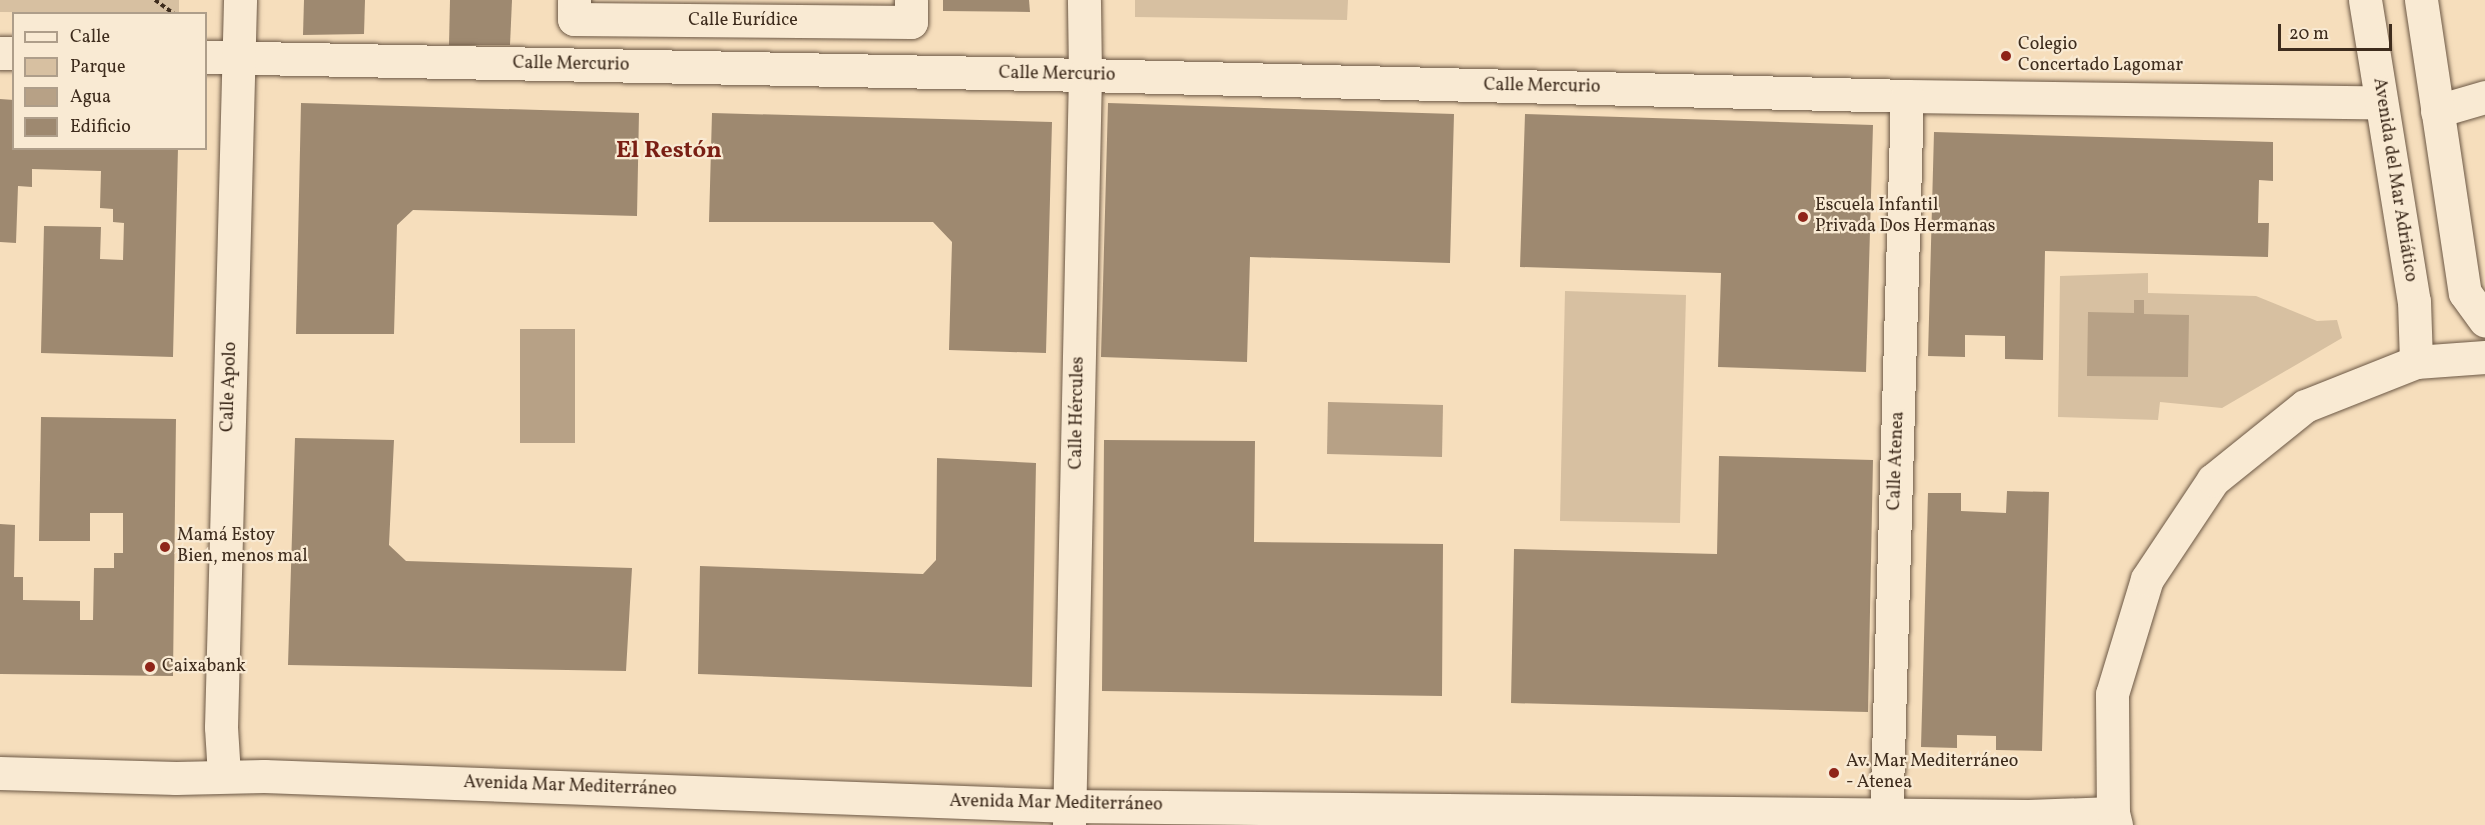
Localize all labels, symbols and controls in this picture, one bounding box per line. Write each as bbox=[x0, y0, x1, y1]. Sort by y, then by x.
street label: Calle Eurídice bbox=[688, 10, 798, 32]
legend bbox=[12, 12, 207, 150]
scale bar bbox=[2281, 12, 2395, 50]
text: 20 m bbox=[2289, 22, 2329, 47]
text: Calle bbox=[70, 25, 110, 50]
place label: Colegio Concertado Lagomar bbox=[2018, 35, 2183, 78]
marker: Colegio Concertado Lagomar bbox=[1999, 49, 2013, 63]
street label: Calle Mercurio bbox=[512, 53, 630, 77]
text: Parque bbox=[70, 55, 125, 80]
street label: Calle Mercurio bbox=[998, 63, 1116, 87]
street label: Calle Mercurio bbox=[1483, 75, 1601, 99]
street label: Avenida del Mar Adriático bbox=[2367, 76, 2421, 284]
text: Agua bbox=[70, 85, 111, 110]
text: Edificio bbox=[70, 115, 131, 140]
district label: El Restón bbox=[616, 138, 722, 166]
place label: Escuela Infantil Privada Dos Hermanas bbox=[1815, 196, 1996, 238]
marker: Escuela Infantil Privada Dos Hermanas bbox=[1796, 210, 1810, 224]
street label: Calle Apolo bbox=[218, 342, 242, 432]
street label: Calle Hércules bbox=[1066, 356, 1090, 470]
street label: Calle Atenea bbox=[1884, 411, 1910, 511]
place label: Mamá Estoy Bien, menos mal bbox=[177, 526, 308, 568]
marker: Mamá Estoy Bien, menos mal bbox=[158, 540, 172, 554]
place label: Caixabank bbox=[162, 656, 246, 678]
marker: Caixabank bbox=[143, 660, 157, 674]
place label: Av. Mar Mediterráneo - Atenea bbox=[1846, 752, 2018, 795]
marker: Av. Mar Mediterráneo - Atenea bbox=[1827, 766, 1841, 780]
street label: Avenida Mar Mediterráneo bbox=[463, 772, 677, 802]
street label: Avenida Mar Mediterráneo bbox=[949, 791, 1163, 817]

